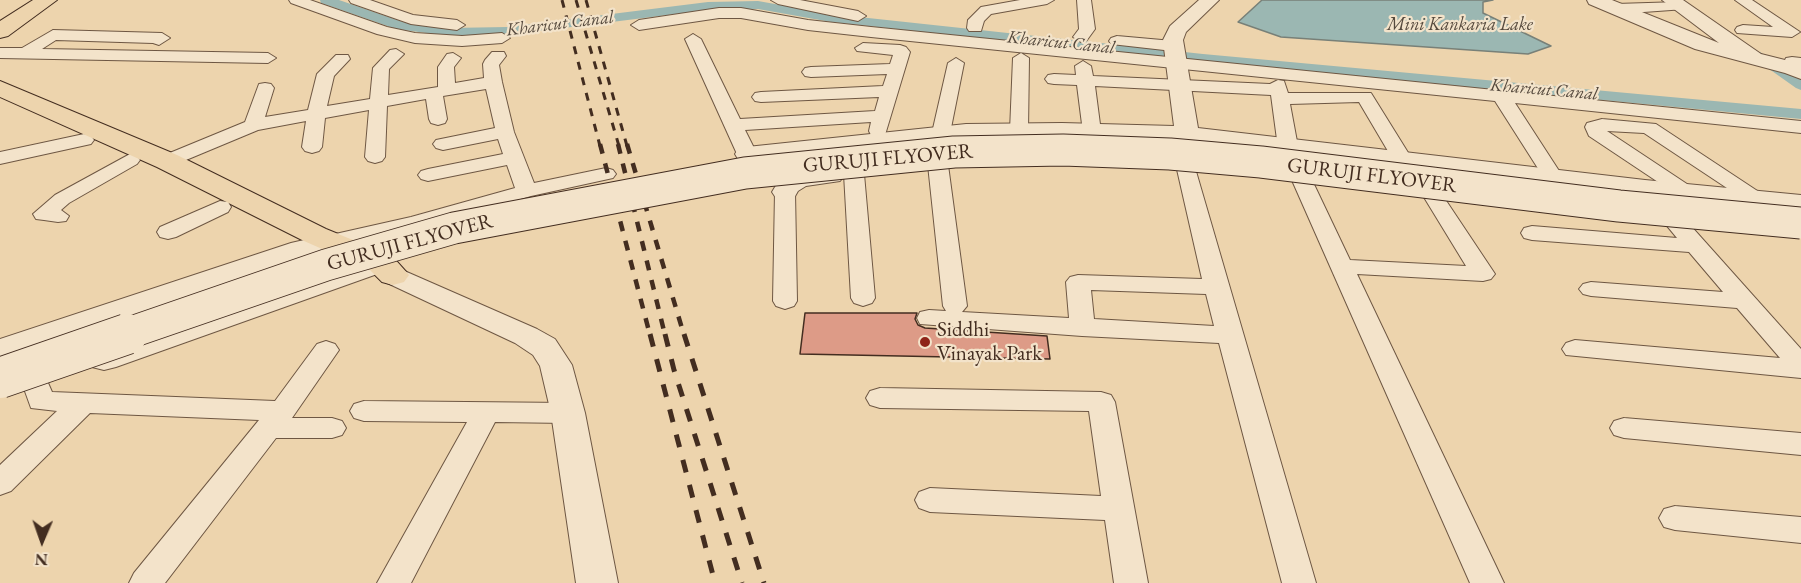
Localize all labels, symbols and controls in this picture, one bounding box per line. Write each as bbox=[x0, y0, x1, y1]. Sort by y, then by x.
water label: Kharicut Canal bbox=[505, 7, 615, 41]
water label: Mini Kankaria Lake bbox=[1387, 14, 1533, 36]
water label: Kharicut Canal bbox=[1006, 27, 1116, 59]
water label: Kharicut Canal bbox=[1489, 75, 1599, 105]
street label: GURUJI FLYOVER bbox=[802, 139, 974, 179]
street label: GURUJI FLYOVER bbox=[1286, 153, 1458, 199]
street label: GURUJI FLYOVER bbox=[324, 209, 496, 277]
place label: Siddhi Vinayak Park bbox=[937, 317, 1042, 367]
marker: Siddhi Vinayak Park bbox=[918, 335, 932, 349]
north arrow bbox=[12, 511, 72, 571]
text: N bbox=[35, 549, 48, 570]

